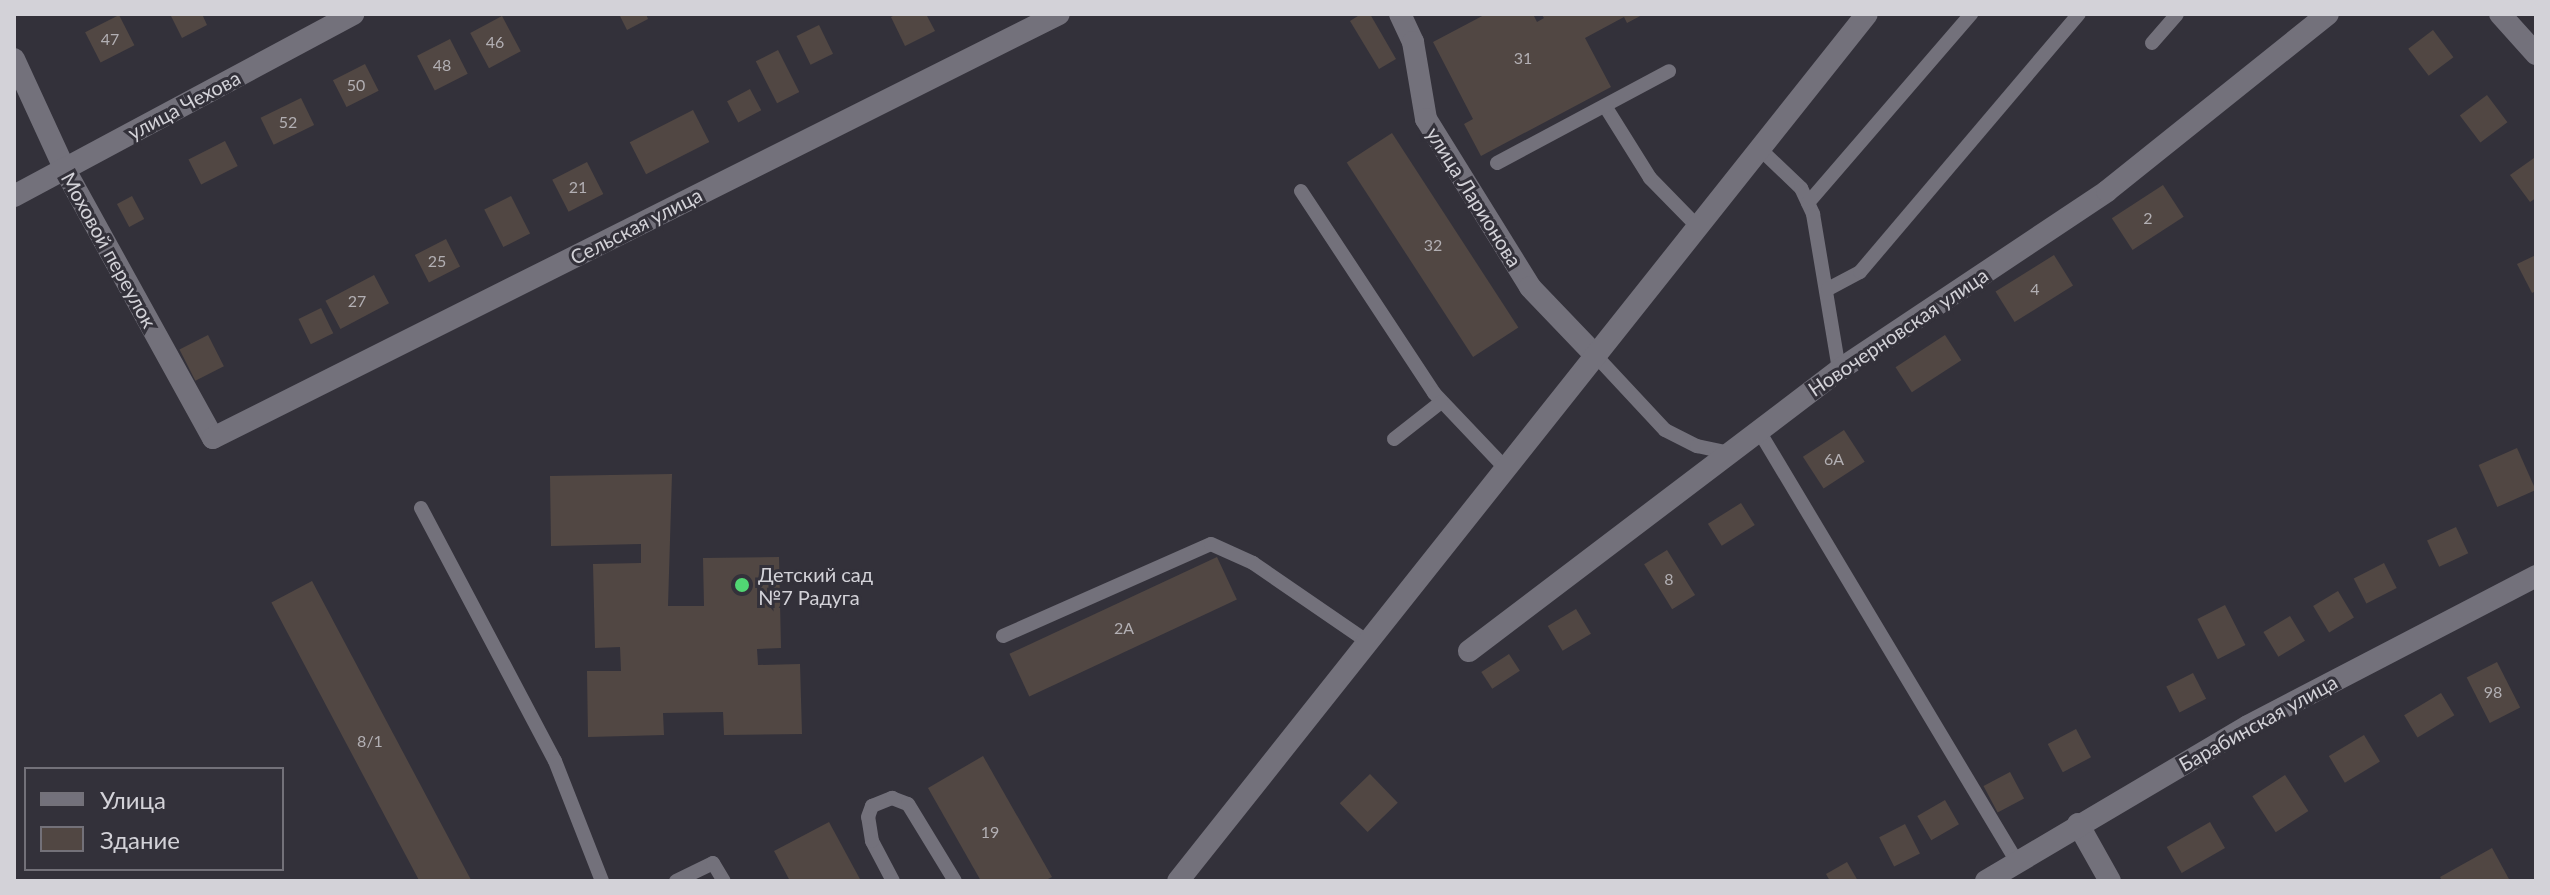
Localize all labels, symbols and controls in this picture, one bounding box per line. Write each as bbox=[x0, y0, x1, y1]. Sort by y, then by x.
house number: 47 bbox=[101, 29, 119, 49]
house number: 46 bbox=[486, 32, 504, 52]
house number: 31 bbox=[1514, 48, 1532, 68]
house number: 48 bbox=[433, 55, 451, 75]
street label: улица Чехова bbox=[124, 65, 244, 145]
house number: 50 bbox=[347, 75, 365, 95]
house number: 52 bbox=[279, 112, 297, 132]
street label: улица Ларионова bbox=[1421, 123, 1527, 271]
street label: Моховой переулок bbox=[56, 168, 162, 332]
house number: 21 bbox=[569, 177, 587, 197]
street label: Сельская улица bbox=[566, 183, 706, 269]
house number: 2 bbox=[2143, 208, 2153, 228]
house number: 32 bbox=[1424, 235, 1442, 255]
house number: 25 bbox=[428, 251, 446, 271]
street label: Новочерновская улица bbox=[1804, 263, 1992, 401]
house number: 4 bbox=[2030, 279, 2040, 299]
house number: 27 bbox=[348, 291, 366, 311]
house number: 6А bbox=[1824, 449, 1844, 469]
place label: Детский сад №7 Радуга bbox=[758, 562, 873, 609]
house number: 8 bbox=[1664, 569, 1674, 589]
marker: Детский сад №7 Радуга bbox=[733, 576, 751, 594]
house number: 2А bbox=[1114, 618, 1134, 638]
street label: Барабинская улица bbox=[2175, 670, 2341, 776]
house number: 98 bbox=[2484, 682, 2502, 702]
house number: 8/1 bbox=[357, 731, 383, 751]
legend bbox=[24, 767, 284, 871]
text: Улица bbox=[100, 785, 166, 814]
house number: 19 bbox=[981, 822, 999, 842]
text: Здание bbox=[100, 825, 180, 854]

